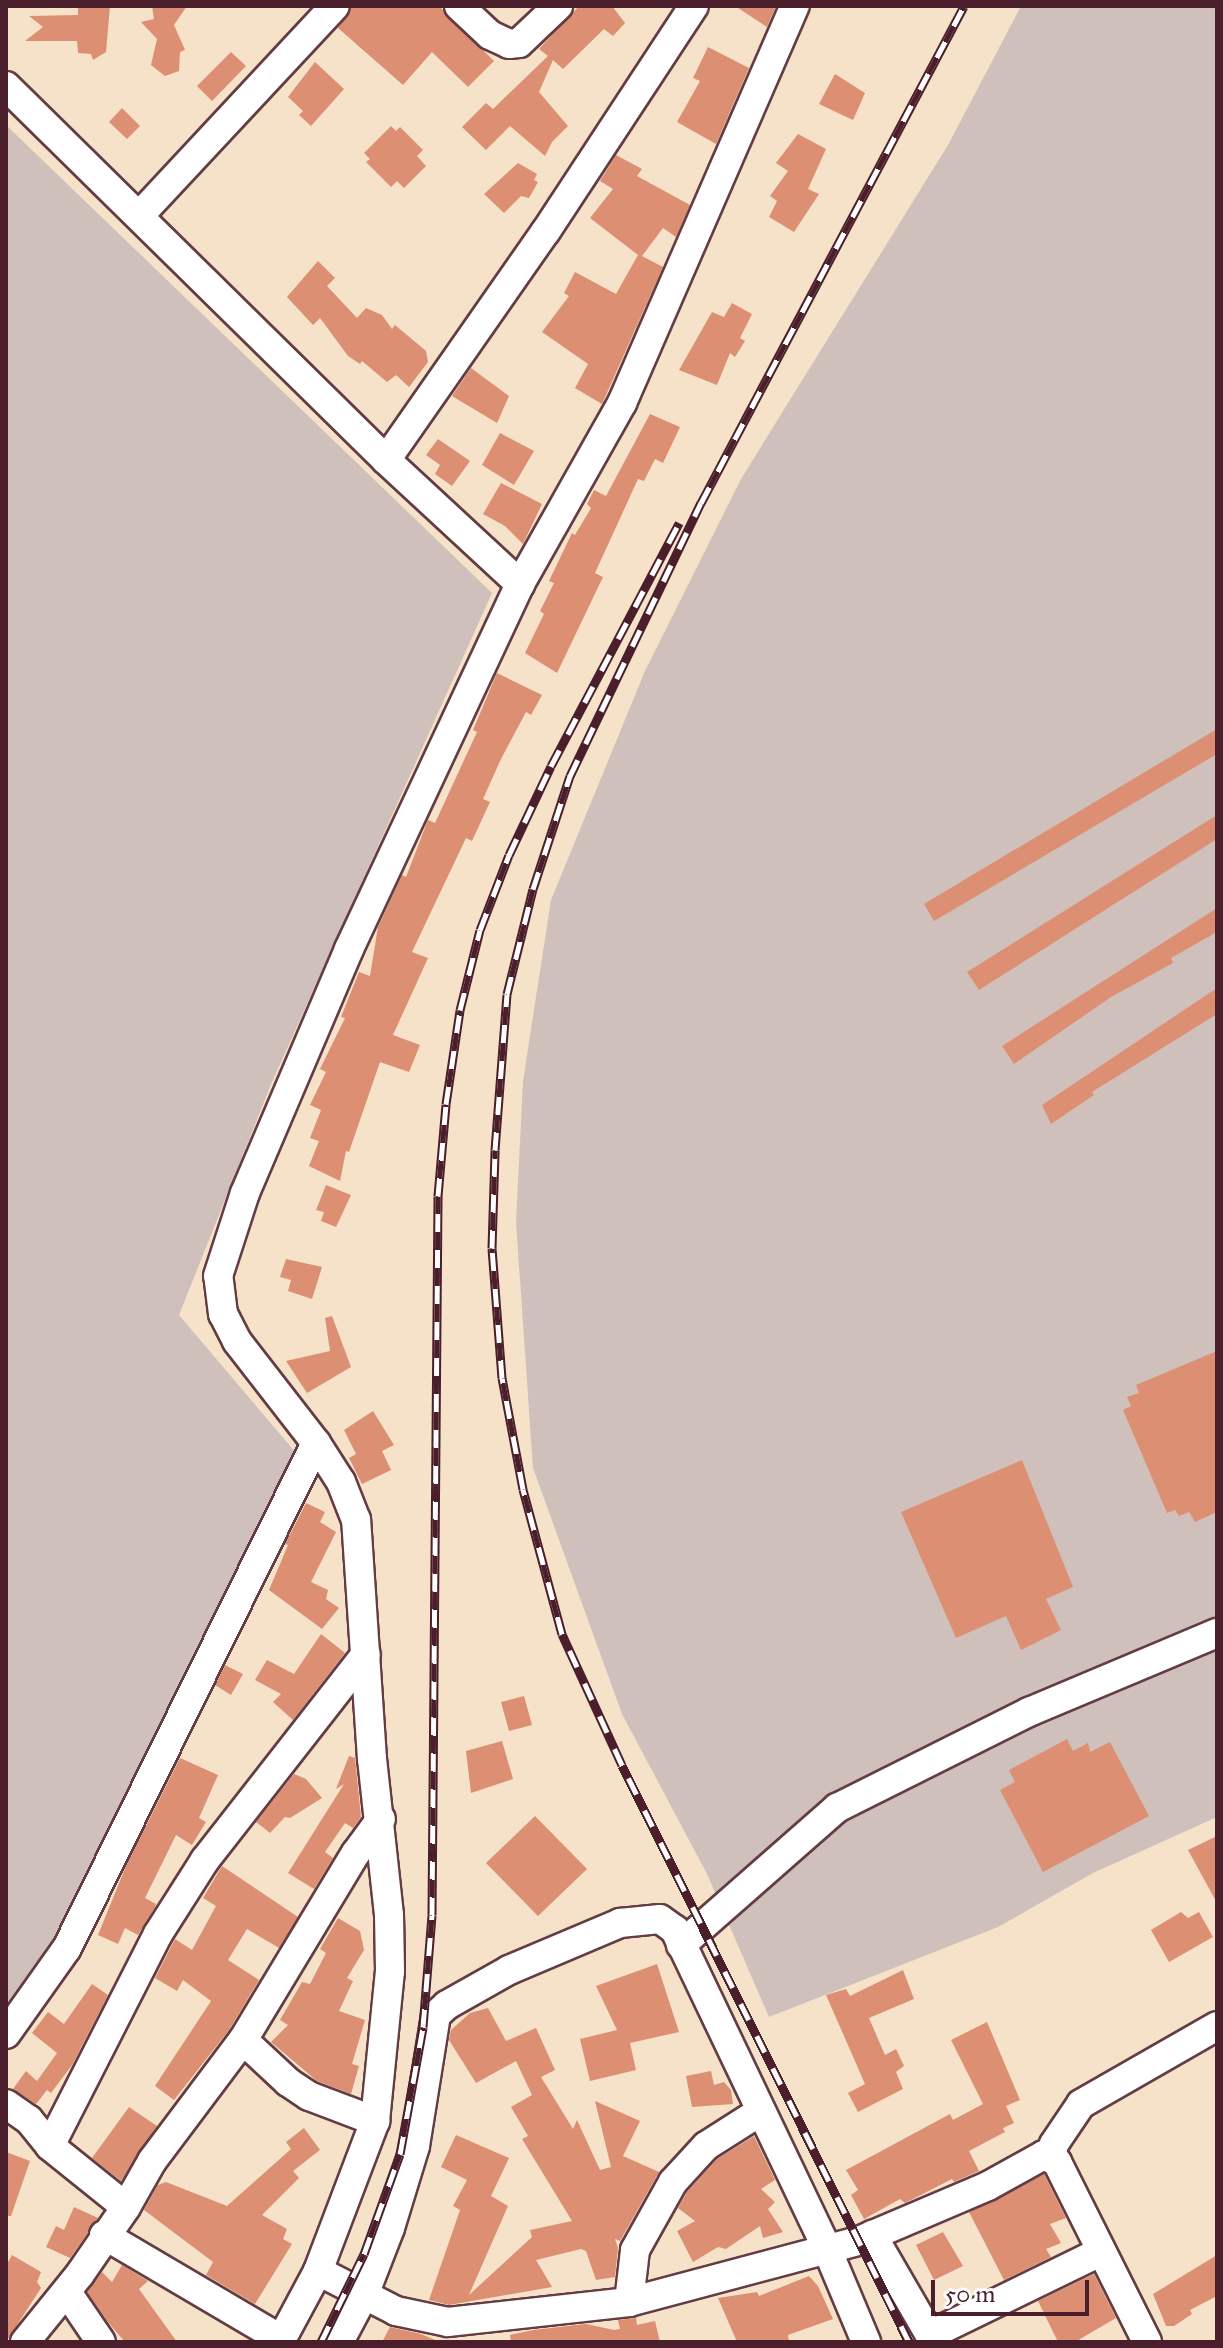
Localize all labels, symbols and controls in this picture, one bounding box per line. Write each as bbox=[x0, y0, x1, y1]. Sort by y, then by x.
scale bar bbox=[935, 2264, 1093, 2314]
text: 50 m bbox=[945, 2279, 995, 2309]

